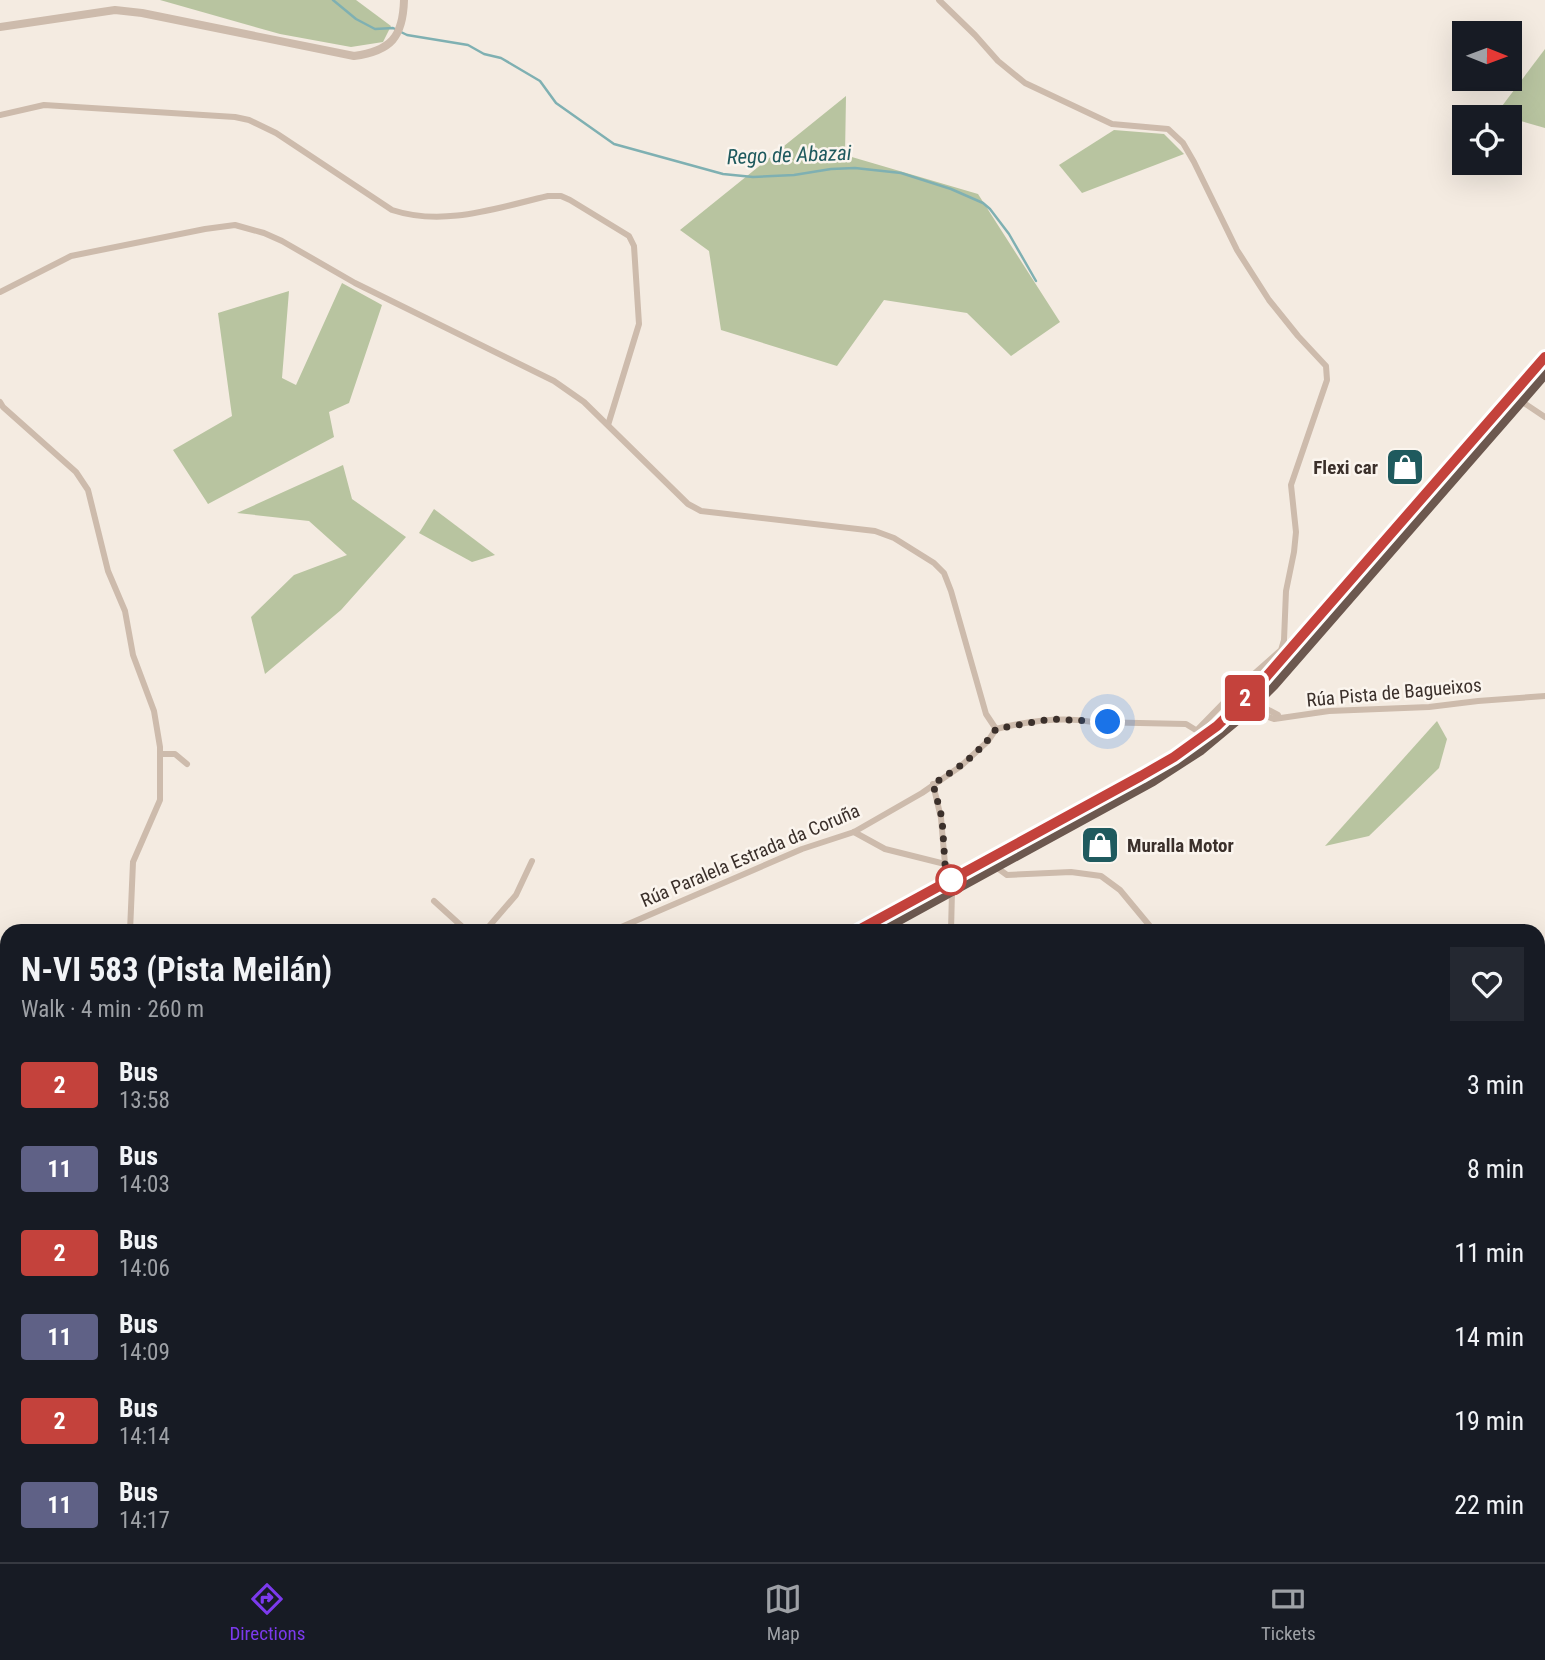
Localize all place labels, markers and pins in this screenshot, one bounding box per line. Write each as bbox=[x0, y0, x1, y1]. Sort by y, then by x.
shop icon: Flexi car bbox=[1384, 446, 1426, 488]
place label: Flexi car bbox=[1313, 456, 1378, 479]
shop icon: Muralla Motor bbox=[1079, 824, 1121, 866]
place label: Muralla Motor bbox=[1127, 834, 1234, 857]
unlabelled marker bbox=[936, 865, 966, 895]

